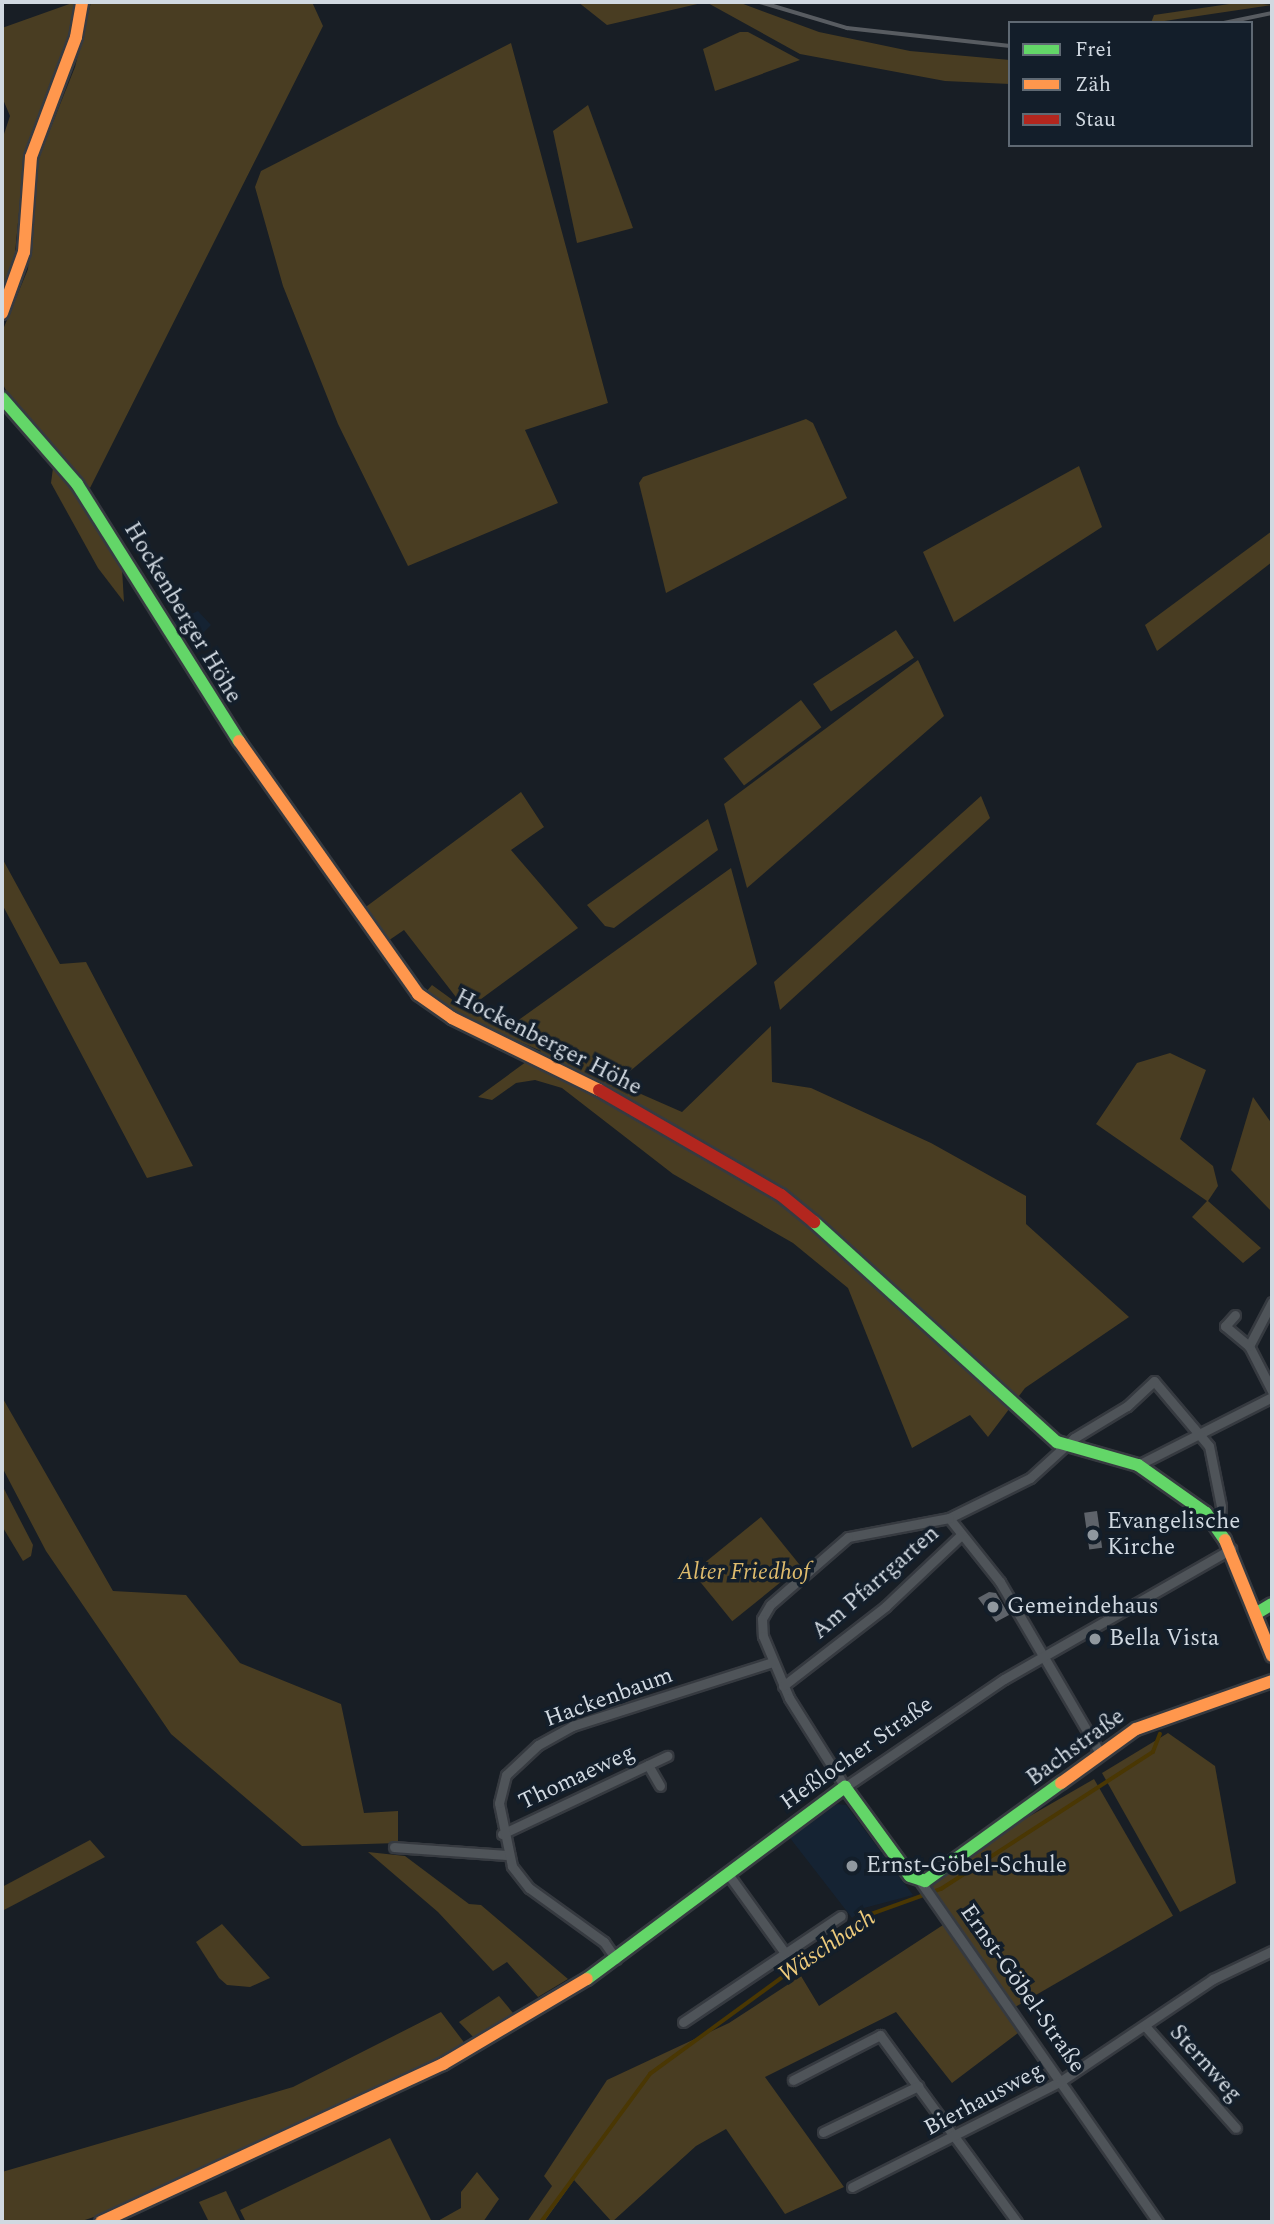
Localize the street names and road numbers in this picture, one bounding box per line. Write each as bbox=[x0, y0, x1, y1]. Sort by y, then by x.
street label: Hockenberger Höhe bbox=[117, 518, 247, 708]
street label: Hockenberger Höhe bbox=[450, 984, 646, 1102]
street label: Am Pfarrgarten bbox=[807, 1520, 945, 1646]
street label: Hackenbaum bbox=[541, 1662, 677, 1734]
street label: Heßlocher Straße bbox=[775, 1691, 939, 1817]
street label: Bachstraße bbox=[1022, 1703, 1130, 1793]
street label: Thomaeweg bbox=[515, 1739, 639, 1817]
street label: Ernst-Göbel-Straße bbox=[954, 1899, 1090, 2079]
street label: Sternweg bbox=[1163, 2019, 1247, 2109]
street label: Bierhausweg bbox=[920, 2057, 1048, 2143]

